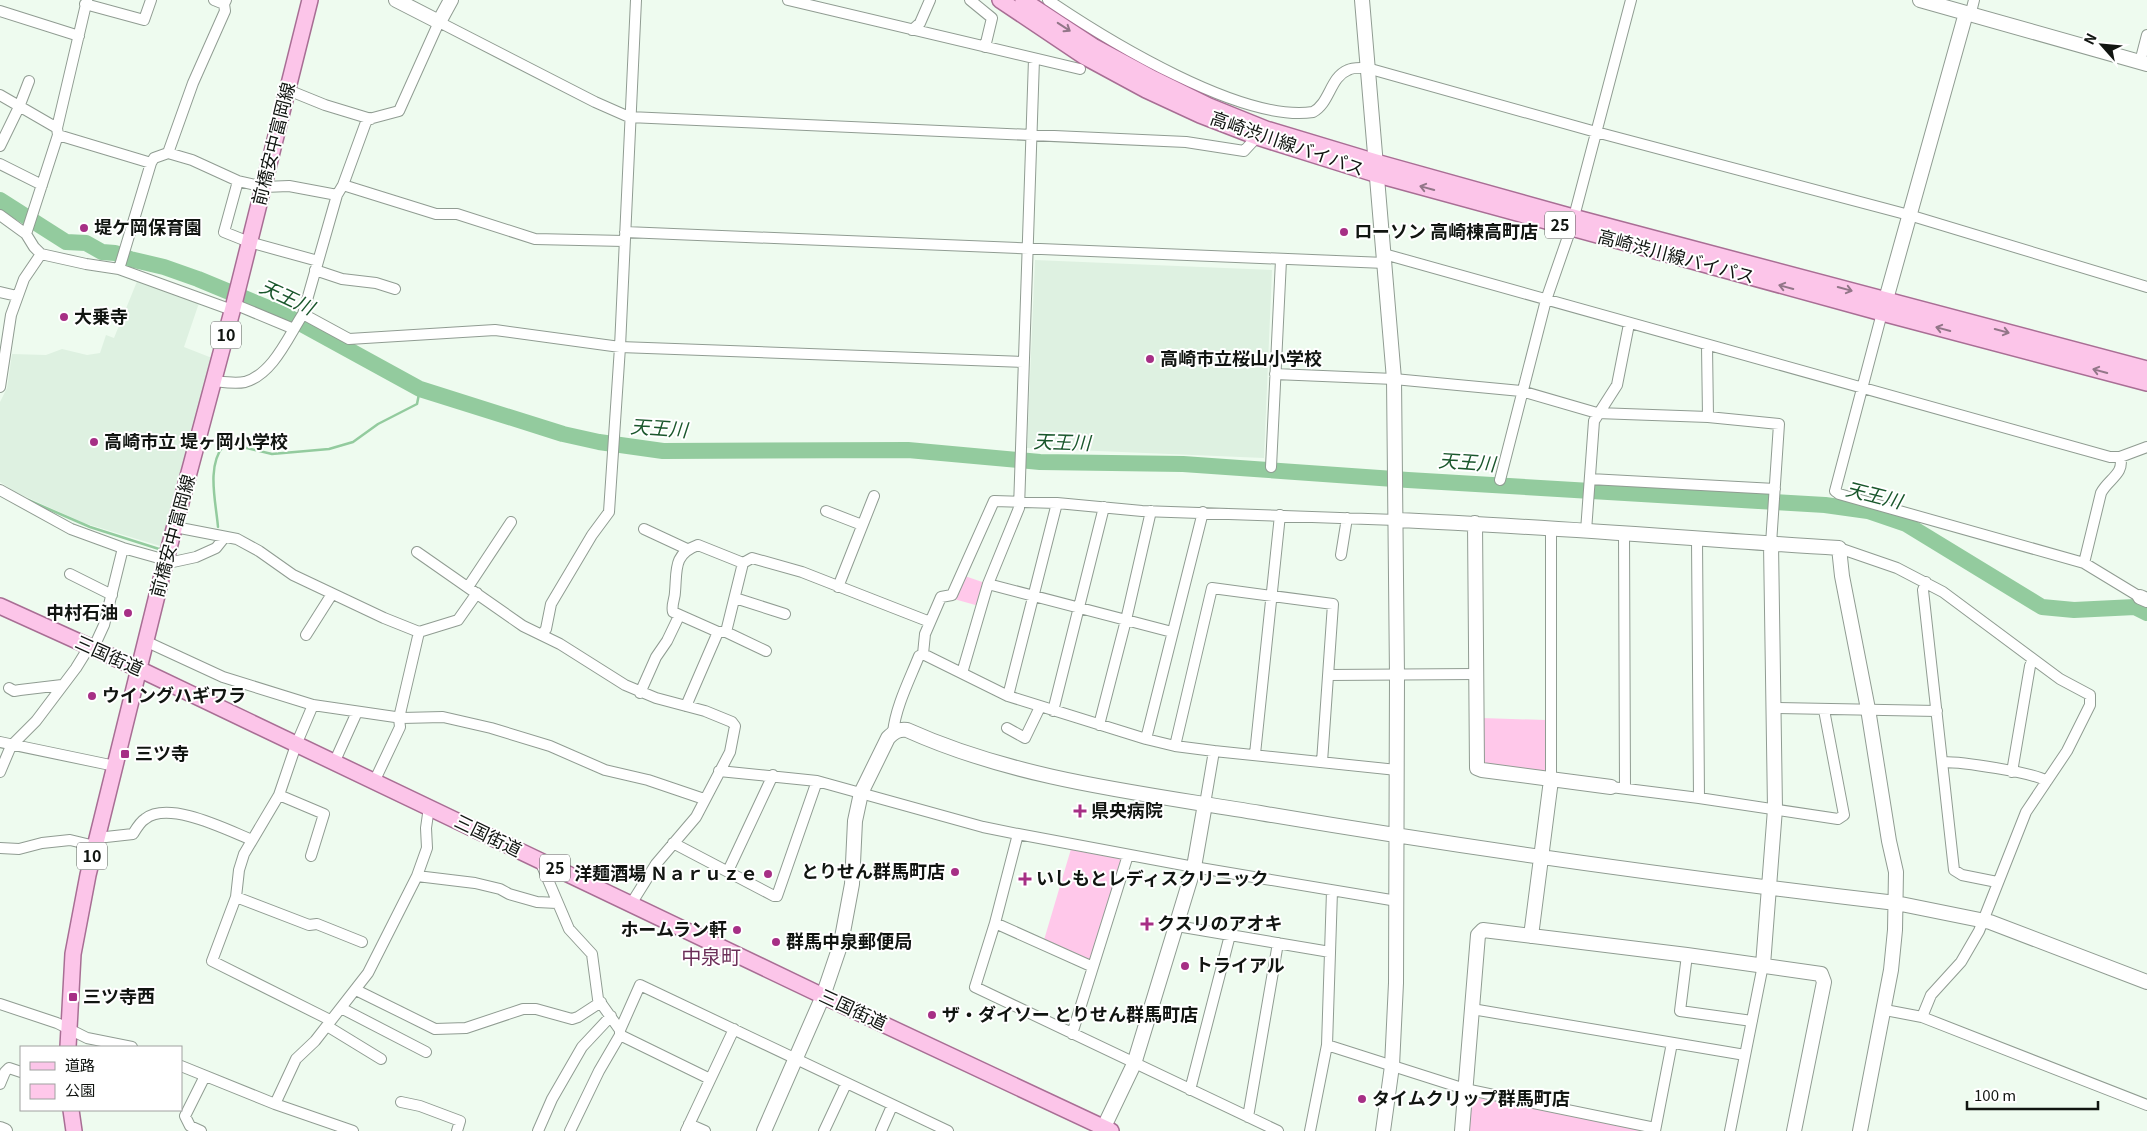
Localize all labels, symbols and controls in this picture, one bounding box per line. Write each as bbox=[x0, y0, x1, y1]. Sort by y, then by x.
north arrow bbox=[2077, 20, 2127, 70]
one-way arrow bbox=[1057, 22, 1071, 32]
text: N bbox=[2078, 29, 2101, 48]
street label: 前橋安中富岡線 bbox=[244, 79, 300, 208]
street label: 高崎渋川線バイパス bbox=[1207, 104, 1368, 181]
one-way arrow bbox=[1419, 183, 1435, 193]
road number: 25 bbox=[1545, 212, 1575, 238]
place label: 堤ケ岡保育園 bbox=[94, 213, 202, 239]
place label: ローソン 高崎棟高町店 bbox=[1354, 217, 1538, 243]
marker: 堤ケ岡保育園 bbox=[78, 222, 90, 234]
street label: 高崎渋川線バイパス bbox=[1595, 222, 1758, 289]
marker: ローソン 高崎棟高町店 bbox=[1338, 226, 1350, 238]
water label: 天王川 bbox=[256, 271, 321, 321]
one-way arrow bbox=[1778, 282, 1794, 291]
one-way arrow bbox=[1837, 285, 1853, 294]
place label: 大乗寺 bbox=[74, 302, 128, 328]
marker: 大乗寺 bbox=[58, 311, 70, 323]
road number: 10 bbox=[211, 322, 241, 348]
one-way arrow bbox=[1935, 324, 1951, 334]
one-way arrow bbox=[1994, 326, 2010, 336]
place label: 高崎市立桜山小学校 bbox=[1160, 344, 1322, 370]
marker: 高崎市立桜山小学校 bbox=[1144, 353, 1156, 365]
one-way arrow bbox=[2092, 366, 2108, 375]
water label: 天王川 bbox=[630, 411, 690, 442]
water label: 天王川 bbox=[1033, 426, 1093, 455]
place label: 高崎市立 堤ヶ岡小学校 bbox=[104, 427, 288, 453]
marker: 高崎市立 堤ヶ岡小学校 bbox=[88, 436, 100, 448]
water label: 天王川 bbox=[1438, 445, 1498, 476]
street label: 前橋安中富岡線 bbox=[142, 471, 200, 600]
water label: 天王川 bbox=[1843, 474, 1907, 514]
place label: 中村石油 bbox=[46, 598, 118, 624]
marker: 中村石油 bbox=[122, 607, 134, 619]
street label: 三国街道 bbox=[72, 628, 148, 681]
place label: ウイングハギワラ bbox=[102, 681, 246, 707]
marker: ウイングハギワラ bbox=[86, 690, 98, 702]
place label: 三ツ寺 bbox=[135, 739, 189, 765]
marker: 三ツ寺 bbox=[119, 748, 131, 760]
place label: 県央病院 bbox=[1091, 796, 1163, 822]
marker: 県央病院 bbox=[1073, 804, 1087, 818]
street label: 三国街道 bbox=[451, 807, 527, 862]
road number: 10 bbox=[77, 842, 107, 869]
road number: 25 bbox=[540, 854, 570, 881]
place label: とりせん群馬町店 bbox=[801, 857, 945, 883]
place label: 洋麺酒場 Ｎａｒｕｚｅ bbox=[574, 859, 758, 885]
place label: いしもとレディスクリニック bbox=[1036, 864, 1268, 890]
marker: とりせん群馬町店 bbox=[949, 866, 961, 878]
marker: 洋麺酒場 Ｎａｒｕｚｅ bbox=[762, 868, 774, 880]
marker: いしもとレディスクリニック bbox=[1018, 872, 1032, 886]
place label: クスリのアオキ bbox=[1157, 909, 1282, 935]
place label: ホームラン軒 bbox=[620, 915, 727, 941]
marker: クスリのアオキ bbox=[1141, 918, 1153, 930]
marker: ホームラン軒 bbox=[731, 924, 743, 936]
place label: 群馬中泉郵便局 bbox=[786, 927, 912, 953]
marker: 群馬中泉郵便局 bbox=[770, 936, 782, 948]
district label: 中泉町 bbox=[681, 941, 741, 970]
place label: トライアル bbox=[1195, 951, 1285, 977]
marker: トライアル bbox=[1179, 960, 1191, 972]
street label: 三国街道 bbox=[816, 981, 892, 1035]
place label: 三ツ寺西 bbox=[83, 982, 155, 1008]
marker: 三ツ寺西 bbox=[67, 991, 79, 1003]
place label: ザ・ダイソー とりせん群馬町店 bbox=[942, 1000, 1198, 1026]
marker: ザ・ダイソー とりせん群馬町店 bbox=[926, 1009, 938, 1021]
legend bbox=[20, 1046, 182, 1111]
text: 道路 bbox=[65, 1054, 95, 1075]
scale bar bbox=[1967, 1078, 2098, 1110]
text: 公園 bbox=[65, 1079, 95, 1100]
place label: タイムクリップ群馬町店 bbox=[1372, 1084, 1570, 1110]
text: 100 m bbox=[1974, 1084, 2016, 1105]
marker: タイムクリップ群馬町店 bbox=[1356, 1093, 1368, 1105]

